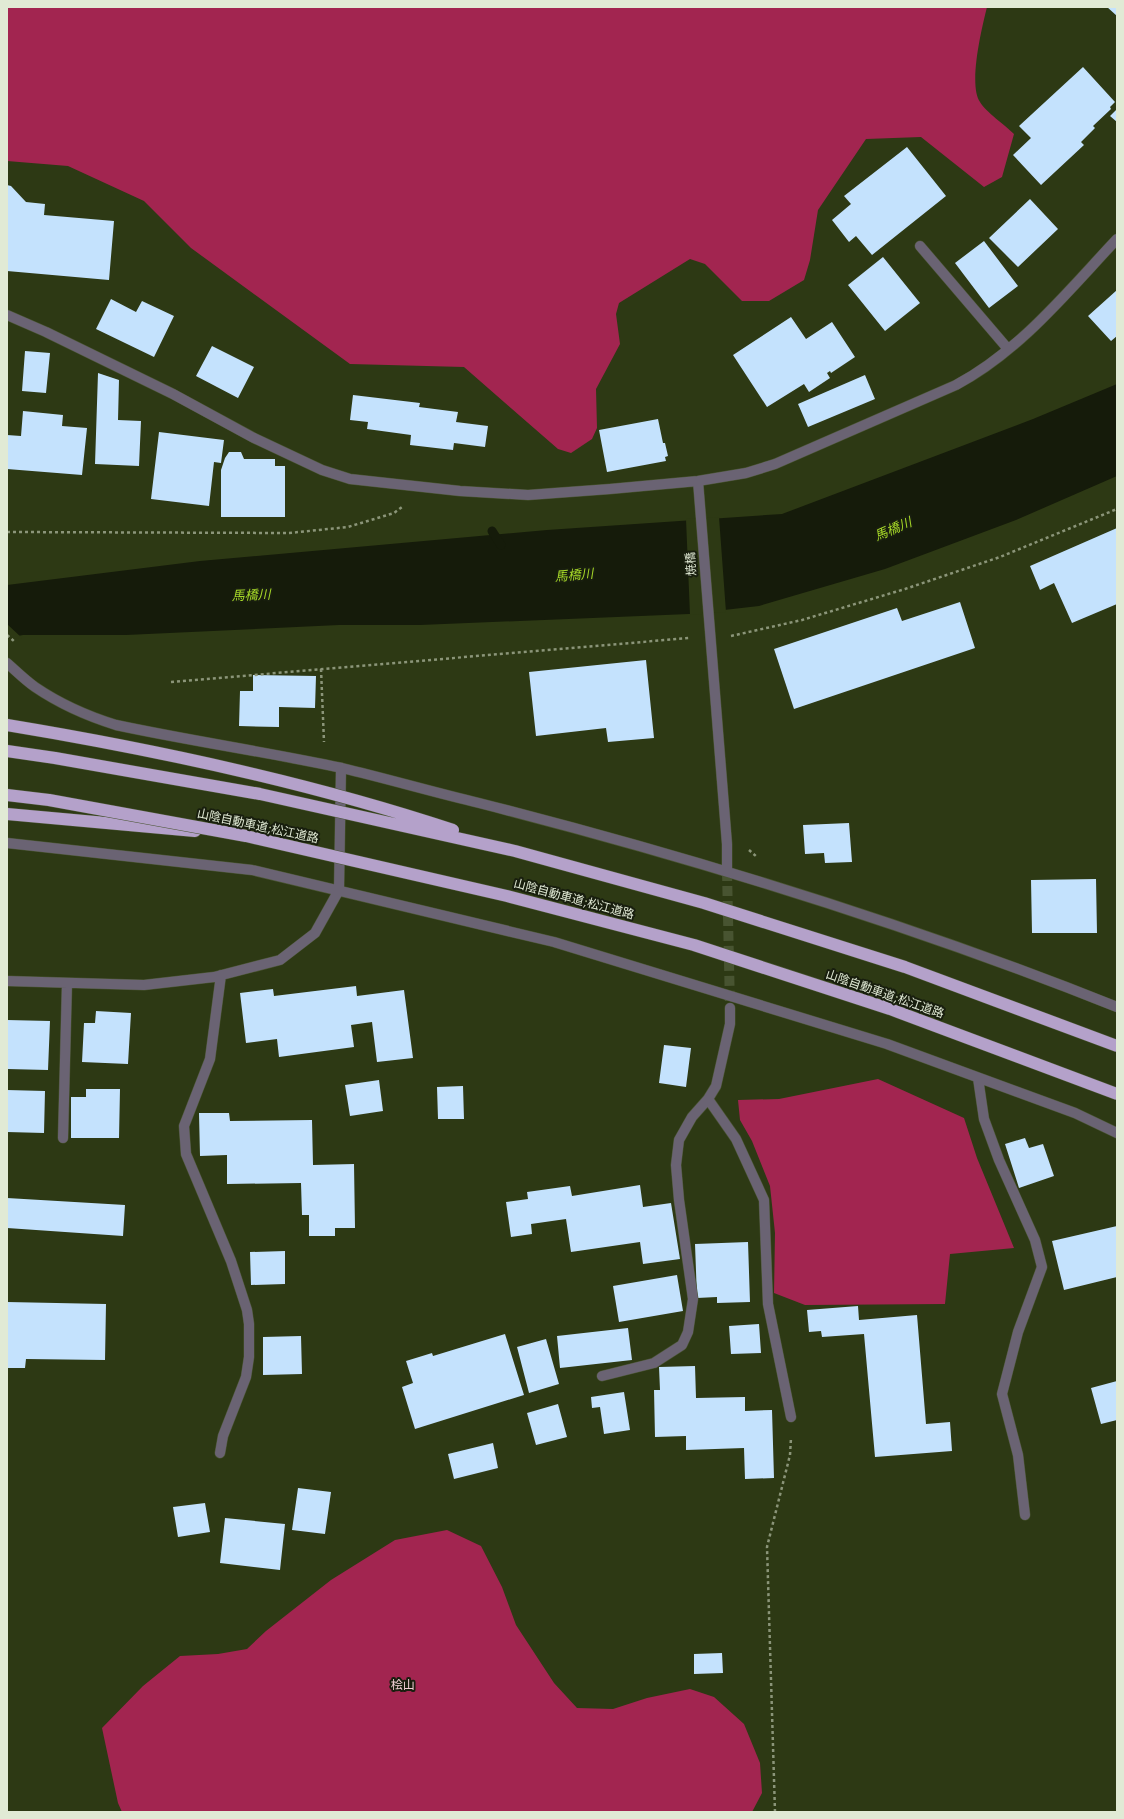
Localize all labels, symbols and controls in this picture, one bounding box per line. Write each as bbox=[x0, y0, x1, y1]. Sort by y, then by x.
water label: 馬橋川 bbox=[871, 512, 916, 545]
street label: 焼橋 bbox=[681, 551, 701, 577]
water label: 馬橋川 bbox=[554, 564, 596, 586]
water label: 馬橋川 bbox=[231, 585, 273, 605]
street label: 山陰自動車道;松江道路 bbox=[195, 804, 321, 848]
street label: 山陰自動車道;松江道路 bbox=[512, 874, 636, 924]
street label: 山陰自動車道;松江道路 bbox=[823, 965, 947, 1023]
park label: 桧山 bbox=[391, 1676, 415, 1694]

